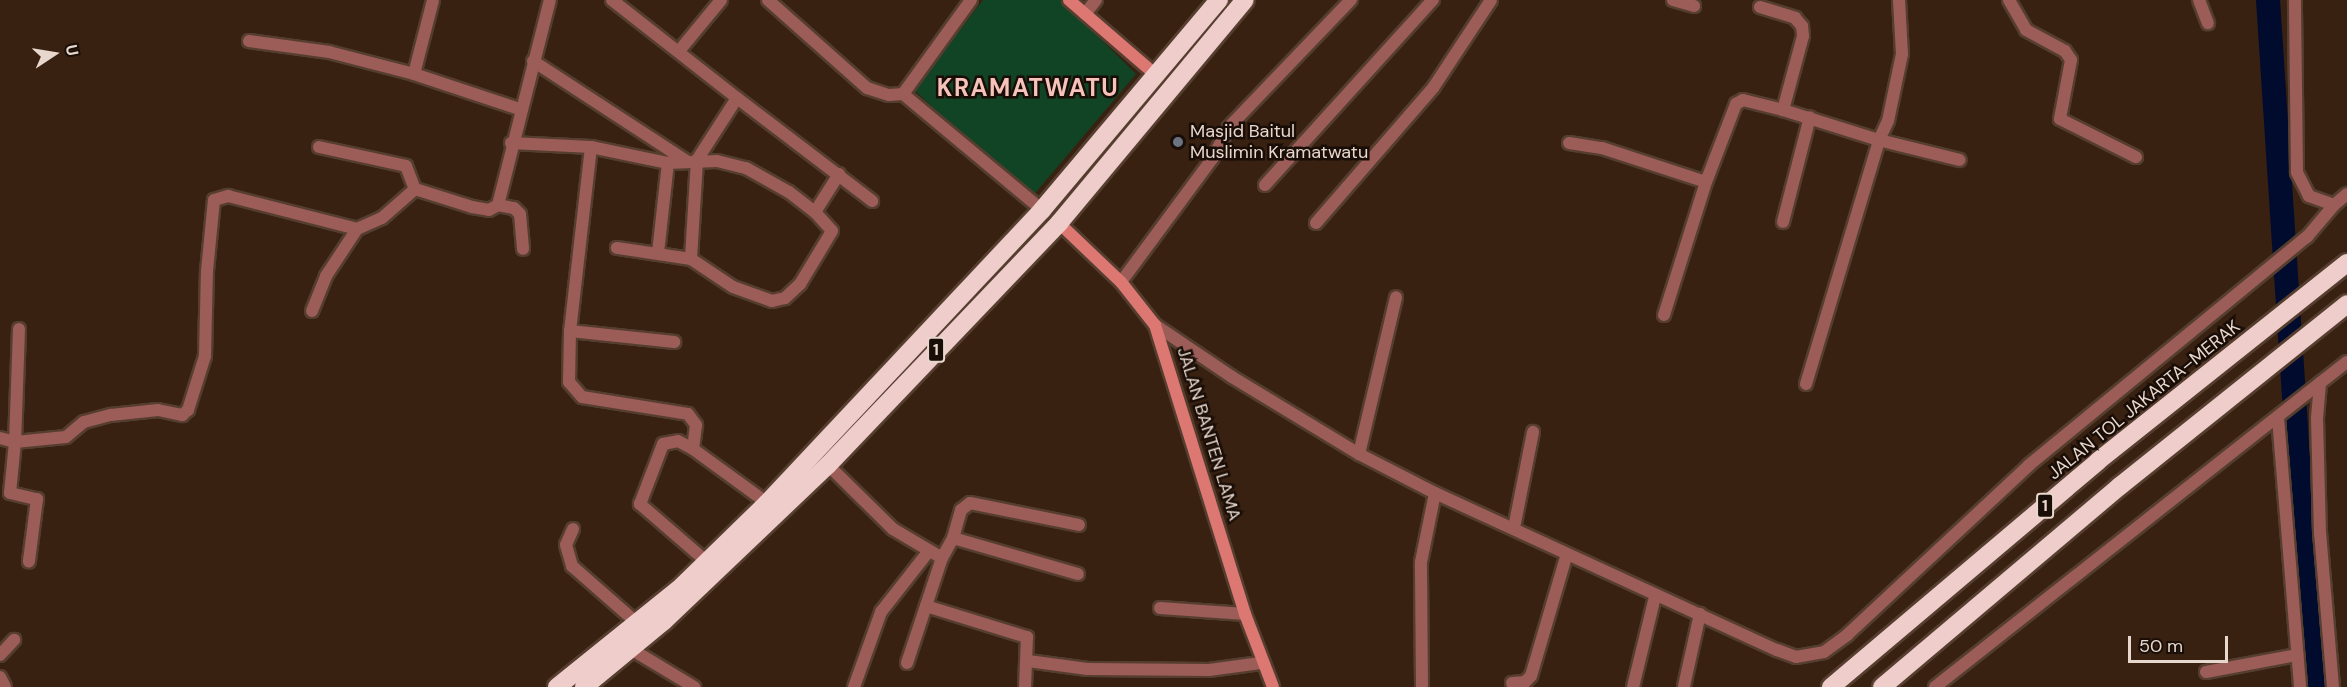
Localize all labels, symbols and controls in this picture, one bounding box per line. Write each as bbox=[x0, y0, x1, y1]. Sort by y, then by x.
north arrow bbox=[24, 24, 84, 84]
text: U bbox=[61, 43, 84, 58]
district label: KRAMATWATU bbox=[937, 74, 1119, 102]
place label: Masjid Baitul Muslimin Kramatwatu bbox=[1190, 121, 1368, 164]
marker: Masjid Baitul Muslimin Kramatwatu bbox=[1171, 135, 1185, 149]
street label: JALAN TOL JAKARTA–MERAK bbox=[2044, 316, 2244, 484]
road number: 1 bbox=[927, 337, 945, 363]
street label: JALAN BANTEN LAMA bbox=[1172, 345, 1246, 523]
road number: 1 bbox=[2036, 493, 2054, 519]
scale bar bbox=[2131, 624, 2232, 662]
text: 50 m bbox=[2139, 634, 2183, 658]

